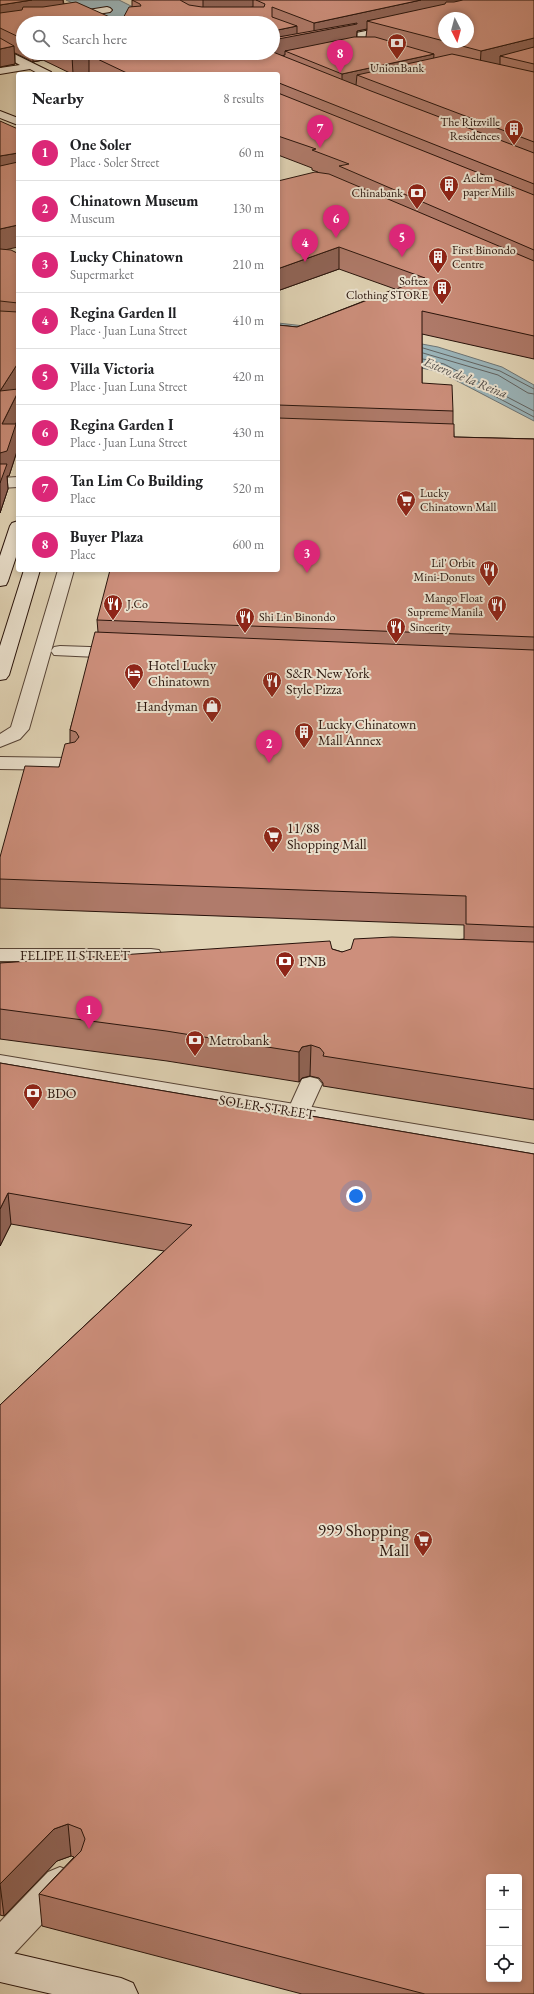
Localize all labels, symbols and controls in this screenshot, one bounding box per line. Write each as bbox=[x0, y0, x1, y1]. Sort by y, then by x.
north arrow bbox=[438, 12, 474, 48]
search box bbox=[16, 16, 280, 60]
icon: search bbox=[30, 27, 52, 49]
text: Search here bbox=[62, 29, 127, 48]
bank icon: UnionBank bbox=[386, 32, 408, 60]
pin: 8 bbox=[327, 40, 353, 73]
place label: UnionBank bbox=[370, 60, 424, 76]
text: Nearby bbox=[32, 87, 84, 109]
text: 8 results bbox=[223, 90, 264, 107]
place label: The Ritzville Residences bbox=[440, 114, 500, 144]
pin: 7 bbox=[307, 115, 333, 148]
building icon: The Ritzville Residences bbox=[503, 118, 525, 146]
text: One Soler bbox=[70, 135, 131, 154]
text: 1 bbox=[42, 144, 48, 161]
text: 60 m bbox=[239, 144, 264, 161]
text: Place · Soler Street bbox=[70, 154, 159, 171]
place label: Aclem paper Mills bbox=[462, 170, 515, 200]
building icon: Aclem paper Mills bbox=[438, 174, 460, 202]
bank icon: Chinabank bbox=[406, 182, 428, 210]
place label: Chinabank bbox=[352, 185, 403, 201]
text: Chinatown Museum bbox=[70, 191, 198, 210]
text: 2 bbox=[42, 200, 48, 217]
text: 130 m bbox=[233, 200, 264, 217]
pin: 6 bbox=[323, 205, 349, 238]
text: Museum bbox=[70, 210, 115, 227]
pin: 5 bbox=[389, 224, 415, 257]
pin: 4 bbox=[292, 229, 318, 262]
place label: First Binondo Centre bbox=[452, 242, 516, 272]
building icon: First Binondo Centre bbox=[427, 246, 449, 274]
text: Lucky Chinatown bbox=[70, 247, 183, 266]
text: 3 bbox=[42, 256, 48, 273]
text: 210 m bbox=[233, 256, 264, 273]
text: Supermarket bbox=[70, 266, 134, 283]
place label: Softex Clothing STORE bbox=[346, 273, 429, 303]
building icon: Softex Clothing STORE bbox=[431, 277, 453, 305]
text: Regina Garden ll bbox=[70, 303, 176, 322]
text: 4 bbox=[42, 312, 48, 329]
text: 410 m bbox=[233, 312, 264, 329]
text: Place · Juan Luna Street bbox=[70, 322, 187, 339]
water label: Estero de la Reina bbox=[421, 353, 510, 402]
text: Villa Victoria bbox=[70, 359, 154, 378]
text: 5 bbox=[42, 368, 48, 385]
text: 420 m bbox=[233, 368, 264, 385]
text: Place · Juan Luna Street bbox=[70, 378, 187, 395]
text: Regina Garden I bbox=[70, 415, 173, 434]
text: 6 bbox=[42, 424, 48, 441]
text: 430 m bbox=[233, 424, 264, 441]
text: Place · Juan Luna Street bbox=[70, 434, 187, 451]
text: Tan Lim Co Building bbox=[70, 471, 203, 490]
text: 7 bbox=[42, 480, 48, 497]
text: 520 m bbox=[233, 480, 264, 497]
place label: Lucky Chinatown Mall bbox=[420, 485, 496, 515]
supermarket icon: Lucky Chinatown Mall bbox=[395, 489, 417, 517]
text: Place bbox=[70, 490, 96, 507]
text: Buyer Plaza bbox=[70, 527, 143, 546]
text: 8 bbox=[42, 536, 48, 553]
text: 600 m bbox=[233, 536, 264, 553]
pin: 3 bbox=[294, 540, 320, 573]
text: Place bbox=[70, 546, 96, 563]
place label: Lil' Orbit Mini-Donuts bbox=[413, 555, 475, 585]
restaurant icon: Lil' Orbit Mini-Donuts bbox=[478, 559, 500, 587]
place label: Mango Float Supreme Manila bbox=[407, 590, 483, 620]
restaurant icon: J.Co bbox=[102, 593, 124, 621]
restaurant icon: Mango Float Supreme Manila bbox=[486, 594, 508, 622]
place label: J.Co bbox=[126, 596, 148, 612]
restaurant icon: Shi Lin Binondo bbox=[234, 606, 256, 634]
place label: Shi Lin Binondo bbox=[259, 609, 335, 625]
restaurant icon: Sincerity bbox=[385, 616, 407, 644]
place label: Sincerity bbox=[410, 619, 451, 635]
place label: Hotel Lucky Chinatown bbox=[148, 656, 217, 690]
hotel icon: Hotel Lucky Chinatown bbox=[123, 662, 145, 690]
place label: S&R New York Style Pizza bbox=[286, 664, 370, 698]
restaurant icon: S&R New York Style Pizza bbox=[261, 670, 283, 698]
shop icon: Handyman bbox=[201, 695, 223, 723]
place label: Handyman bbox=[137, 697, 199, 715]
place label: Lucky Chinatown Mall Annex bbox=[318, 715, 417, 749]
building icon: Lucky Chinatown Mall Annex bbox=[293, 721, 315, 749]
pin: 2 bbox=[256, 730, 282, 763]
place label: 11/88 Shopping Mall bbox=[287, 819, 367, 853]
supermarket icon: 11/88 Shopping Mall bbox=[262, 825, 284, 853]
street label: FELIPE II STREET bbox=[20, 946, 131, 964]
bank icon: PNB bbox=[274, 950, 296, 978]
place label: PNB bbox=[299, 952, 326, 970]
pin: 1 bbox=[76, 996, 102, 1029]
bank icon: Metrobank bbox=[184, 1029, 206, 1057]
place label: Metrobank bbox=[209, 1031, 270, 1049]
bank icon: BDO bbox=[22, 1082, 44, 1110]
place label: BDO bbox=[47, 1084, 77, 1102]
street label: SOLER STREET bbox=[218, 1091, 317, 1124]
your location bbox=[346, 1186, 366, 1206]
place label: 999 Shopping Mall bbox=[318, 1519, 410, 1561]
supermarket icon: 999 Shopping Mall bbox=[412, 1529, 434, 1557]
map controls bbox=[486, 1874, 522, 1982]
button: + bbox=[486, 1874, 522, 1910]
button: − bbox=[486, 1910, 522, 1946]
button: locate bbox=[486, 1946, 522, 1982]

